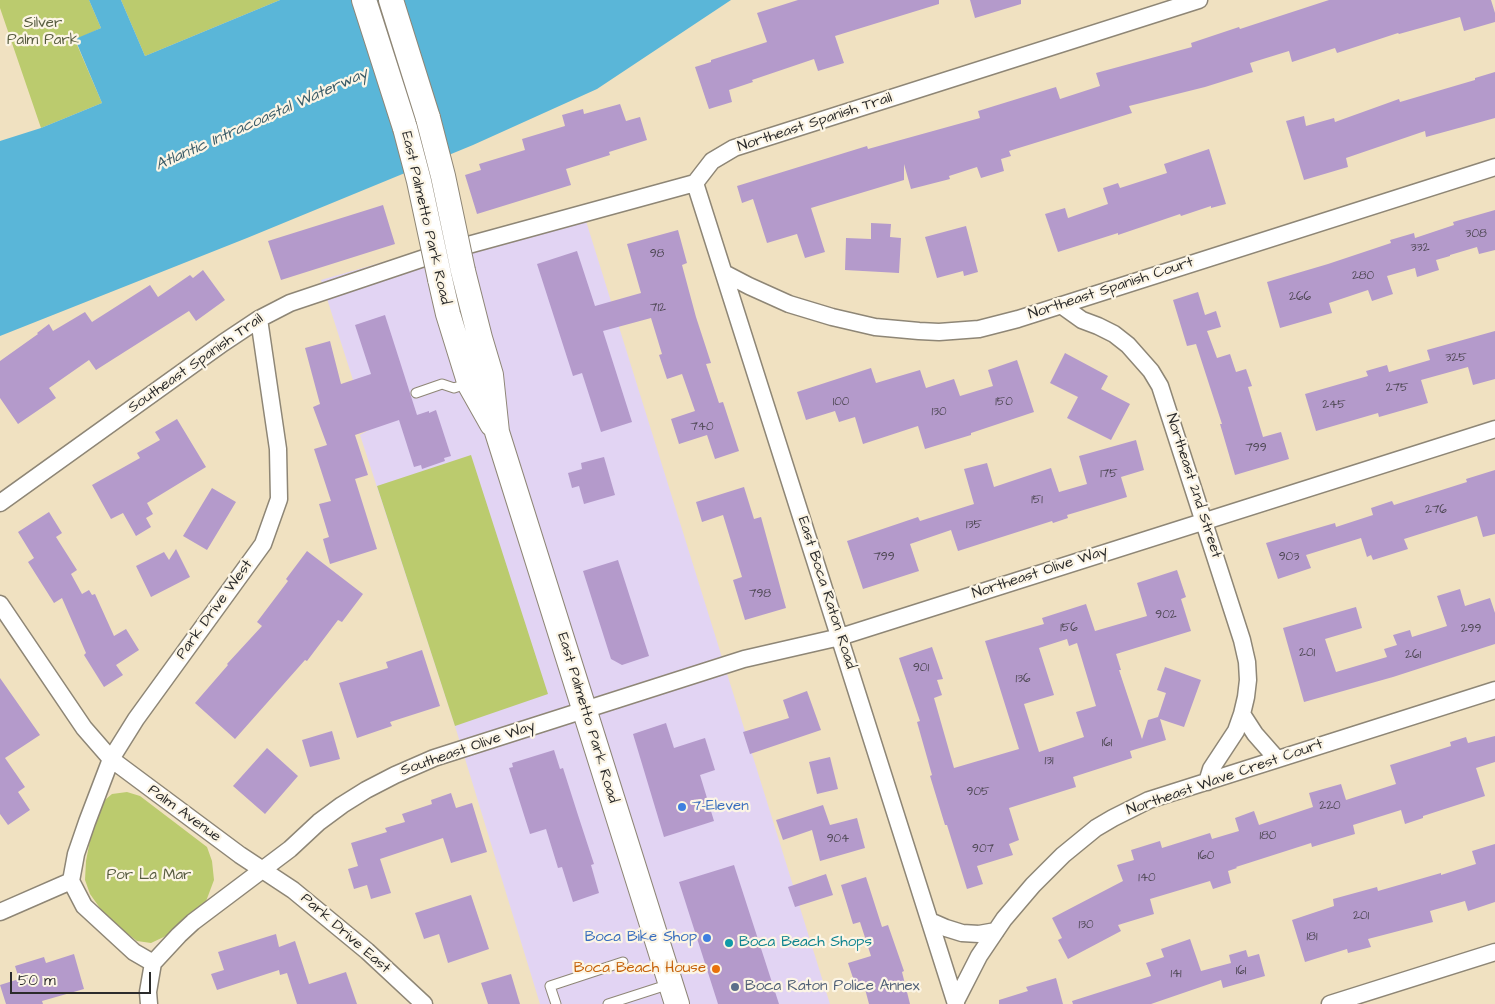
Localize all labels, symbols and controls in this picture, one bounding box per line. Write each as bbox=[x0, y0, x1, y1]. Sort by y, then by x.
park label: Silver Palm Park bbox=[7, 15, 79, 50]
water label: Atlantic Intracoastal Waterway bbox=[153, 64, 371, 176]
street label: Northeast Spanish Trail bbox=[736, 90, 894, 156]
street label: East Palmetto Park Road bbox=[396, 130, 454, 306]
house number: 308 bbox=[1465, 227, 1487, 241]
house number: 332 bbox=[1410, 241, 1430, 255]
house number: 98 bbox=[650, 247, 664, 261]
street label: Northeast Spanish Court bbox=[1026, 254, 1196, 324]
house number: 280 bbox=[1352, 269, 1374, 283]
house number: 266 bbox=[1289, 290, 1311, 304]
house number: 712 bbox=[650, 301, 666, 315]
street label: Southeast Spanish Trail bbox=[125, 311, 267, 417]
house number: 325 bbox=[1445, 351, 1467, 365]
house number: 275 bbox=[1386, 381, 1408, 395]
house number: 100 bbox=[833, 395, 849, 409]
house number: 150 bbox=[995, 395, 1013, 409]
house number: 245 bbox=[1322, 398, 1346, 412]
house number: 130 bbox=[931, 405, 947, 419]
street label: Northeast 2nd Street bbox=[1161, 411, 1225, 561]
house number: 740 bbox=[690, 420, 714, 434]
house number: 799 bbox=[1245, 441, 1267, 455]
house number: 175 bbox=[1100, 467, 1118, 481]
house number: 151 bbox=[1031, 493, 1043, 507]
house number: 276 bbox=[1425, 503, 1447, 517]
street label: East Boca Raton Road bbox=[793, 515, 859, 671]
house number: 135 bbox=[966, 518, 982, 532]
street label: Northeast Olive Way bbox=[970, 543, 1110, 603]
house number: 799 bbox=[873, 550, 895, 564]
house number: 903 bbox=[1279, 550, 1299, 564]
street label: Park Drive West bbox=[173, 557, 257, 663]
house number: 798 bbox=[749, 587, 771, 601]
house number: 902 bbox=[1155, 608, 1177, 622]
house number: 156 bbox=[1060, 621, 1078, 635]
house number: 299 bbox=[1461, 622, 1481, 636]
street label: East Palmetto Park Road bbox=[552, 631, 622, 805]
house number: 201 bbox=[1299, 646, 1315, 660]
house number: 261 bbox=[1405, 648, 1421, 662]
house number: 901 bbox=[913, 661, 929, 675]
house number: 136 bbox=[1015, 672, 1031, 686]
street label: Southeast Olive Way bbox=[398, 718, 538, 780]
house number: 161 bbox=[1102, 736, 1112, 750]
street label: Northeast Wave Crest Court bbox=[1125, 736, 1325, 820]
house number: 131 bbox=[1044, 754, 1054, 768]
street label: Palm Avenue bbox=[144, 781, 224, 847]
house number: 905 bbox=[967, 785, 989, 799]
place label: 7-Eleven bbox=[692, 798, 749, 816]
house number: 220 bbox=[1319, 799, 1341, 813]
marker: 7-Eleven bbox=[676, 801, 688, 813]
house number: 180 bbox=[1260, 829, 1276, 843]
house number: 904 bbox=[827, 832, 849, 846]
house number: 907 bbox=[972, 842, 994, 856]
house number: 160 bbox=[1198, 849, 1214, 863]
park label: Por La Mar bbox=[107, 867, 191, 885]
house number: 140 bbox=[1138, 871, 1156, 885]
street label: Park Drive East bbox=[296, 890, 394, 978]
house number: 201 bbox=[1353, 909, 1369, 923]
house number: 130 bbox=[1078, 918, 1094, 932]
place label: Boca Bike Shop bbox=[585, 929, 697, 947]
house number: 181 bbox=[1307, 930, 1317, 944]
marker: Boca Bike Shop bbox=[701, 932, 713, 944]
place label: Boca Beach Shops bbox=[739, 934, 872, 952]
marker: Boca Beach Shops bbox=[723, 937, 735, 949]
place label: Boca Beach House bbox=[574, 960, 706, 978]
scale bar bbox=[12, 962, 154, 994]
marker: Boca Beach House bbox=[710, 963, 722, 975]
house number: 161 bbox=[1236, 964, 1246, 978]
house number: 141 bbox=[1170, 967, 1182, 981]
text: 50 m bbox=[18, 970, 56, 991]
place label: Boca Raton Police Annex bbox=[745, 978, 920, 996]
marker: Boca Raton Police Annex bbox=[729, 981, 741, 993]

